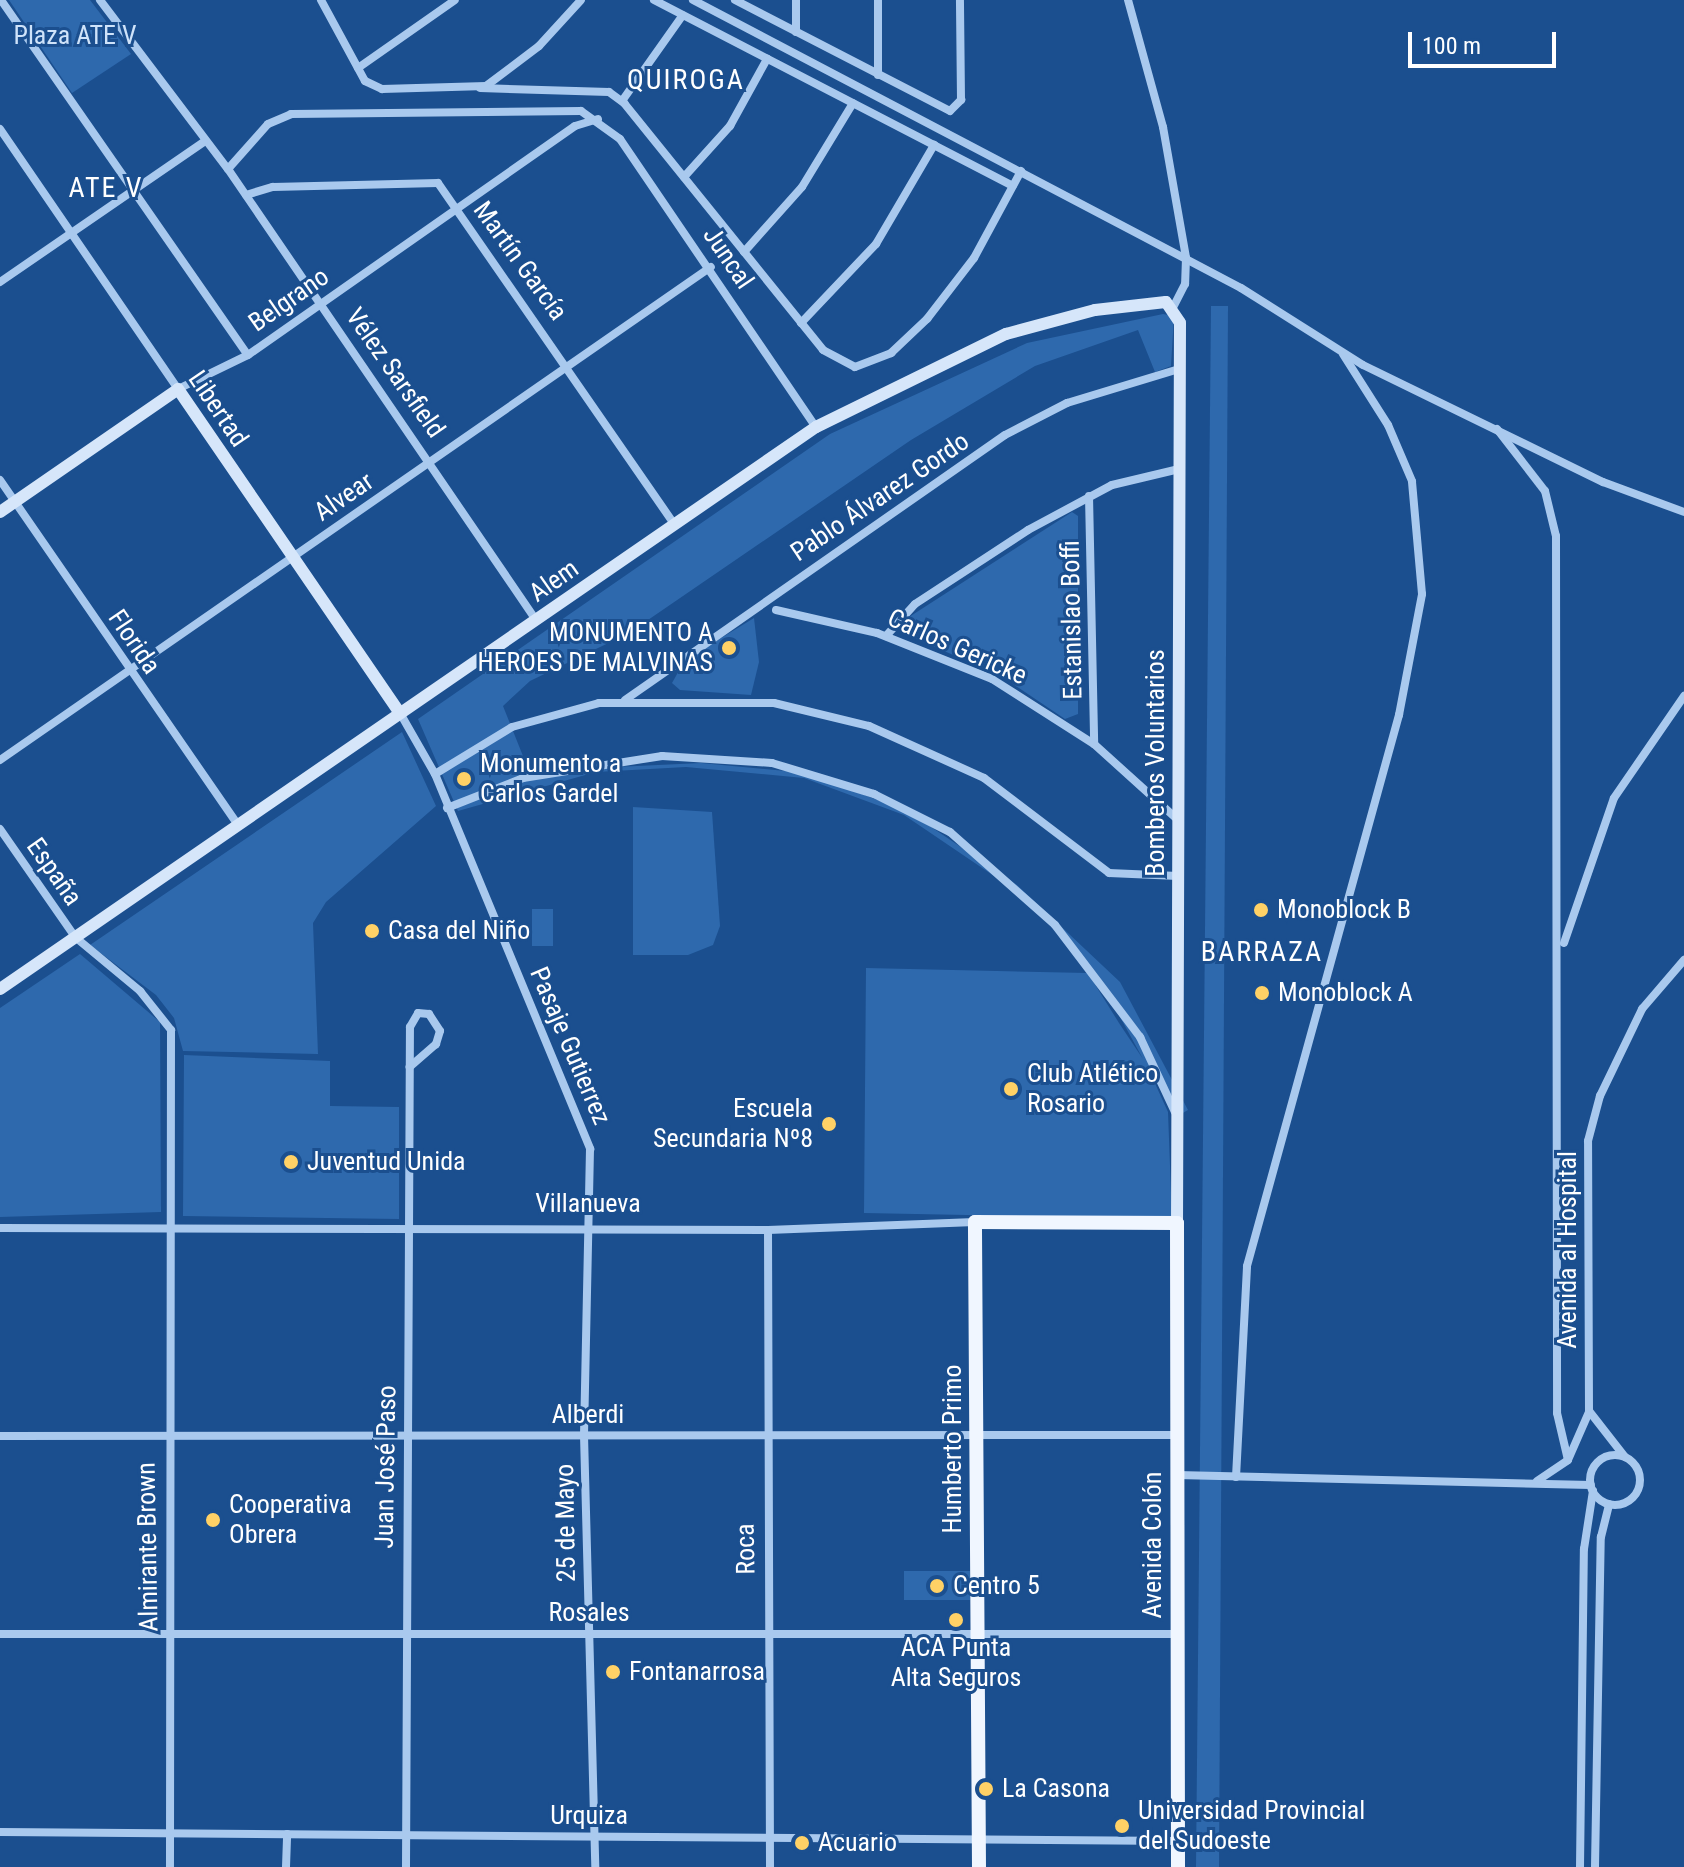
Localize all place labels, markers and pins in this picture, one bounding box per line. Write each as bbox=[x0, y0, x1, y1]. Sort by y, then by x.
place label: MONUMENTO A HEROES DE MALVINAS bbox=[478, 617, 713, 678]
marker: MONUMENTO A HEROES DE MALVINAS bbox=[720, 639, 738, 657]
place label: Monumento a Carlos Gardel bbox=[480, 748, 621, 810]
marker: Monumento a Carlos Gardel bbox=[455, 770, 473, 788]
place label: Monoblock B bbox=[1277, 894, 1411, 926]
marker: Monoblock B bbox=[1252, 901, 1270, 919]
place label: Casa del Niño bbox=[388, 915, 530, 947]
marker: Casa del Niño bbox=[363, 922, 381, 940]
place label: Monoblock A bbox=[1278, 977, 1413, 1009]
marker: Monoblock A bbox=[1253, 984, 1271, 1002]
place label: Club Atlético Rosario bbox=[1027, 1058, 1158, 1120]
marker: Club Atlético Rosario bbox=[1002, 1080, 1020, 1098]
place label: Escuela Secundaria Nº8 bbox=[653, 1093, 813, 1154]
marker: Escuela Secundaria Nº8 bbox=[820, 1115, 838, 1133]
place label: Juventud Unida bbox=[307, 1146, 466, 1178]
marker: Juventud Unida bbox=[282, 1153, 300, 1171]
place label: Cooperativa Obrera bbox=[229, 1489, 352, 1550]
marker: Cooperativa Obrera bbox=[204, 1511, 222, 1529]
place label: Centro 5 bbox=[953, 1570, 1040, 1602]
marker: Centro 5 bbox=[928, 1577, 946, 1595]
marker: ACA Punta Alta Seguros bbox=[947, 1611, 965, 1629]
place label: ACA Punta Alta Seguros bbox=[891, 1632, 1021, 1694]
place label: Fontanarrosa bbox=[629, 1656, 765, 1688]
marker: Fontanarrosa bbox=[604, 1663, 622, 1681]
place label: La Casona bbox=[1002, 1773, 1110, 1805]
marker: La Casona bbox=[977, 1780, 995, 1798]
place label: Universidad Provincial del Sudoeste bbox=[1138, 1795, 1365, 1856]
marker: Universidad Provincial del Sudoeste bbox=[1113, 1817, 1131, 1835]
place label: Acuario bbox=[818, 1827, 897, 1859]
marker: Acuario bbox=[793, 1834, 811, 1852]

